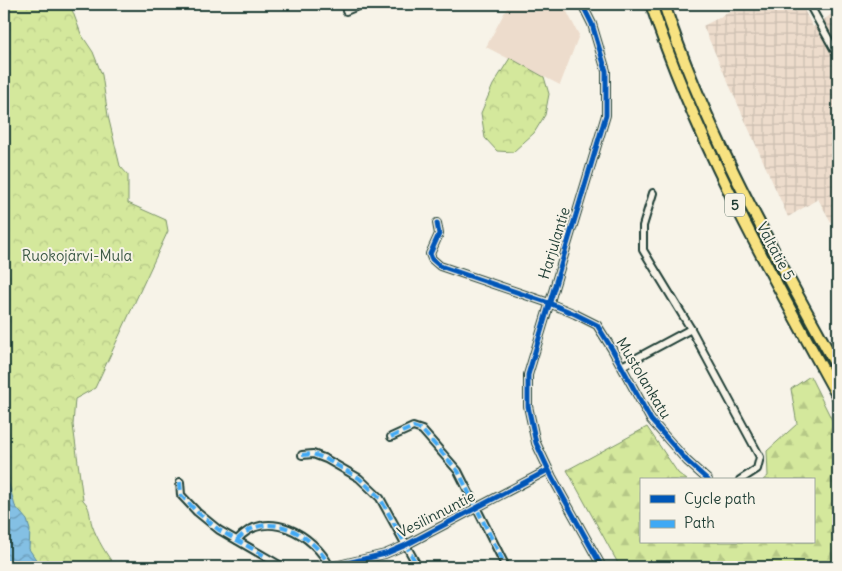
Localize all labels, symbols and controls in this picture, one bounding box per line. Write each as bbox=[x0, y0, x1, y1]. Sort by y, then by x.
road number: 5 bbox=[725, 194, 745, 216]
street label: Harjulantie bbox=[534, 205, 574, 281]
street label: Valtatie 5 bbox=[753, 219, 799, 283]
park label: Ruokojärvi-Mula bbox=[22, 246, 133, 265]
street label: Mustolankatu bbox=[612, 334, 676, 422]
legend bbox=[640, 478, 814, 544]
street label: Vesilinnuntie bbox=[394, 486, 478, 542]
text: Cycle path bbox=[684, 489, 756, 508]
text: Path bbox=[684, 513, 715, 532]

